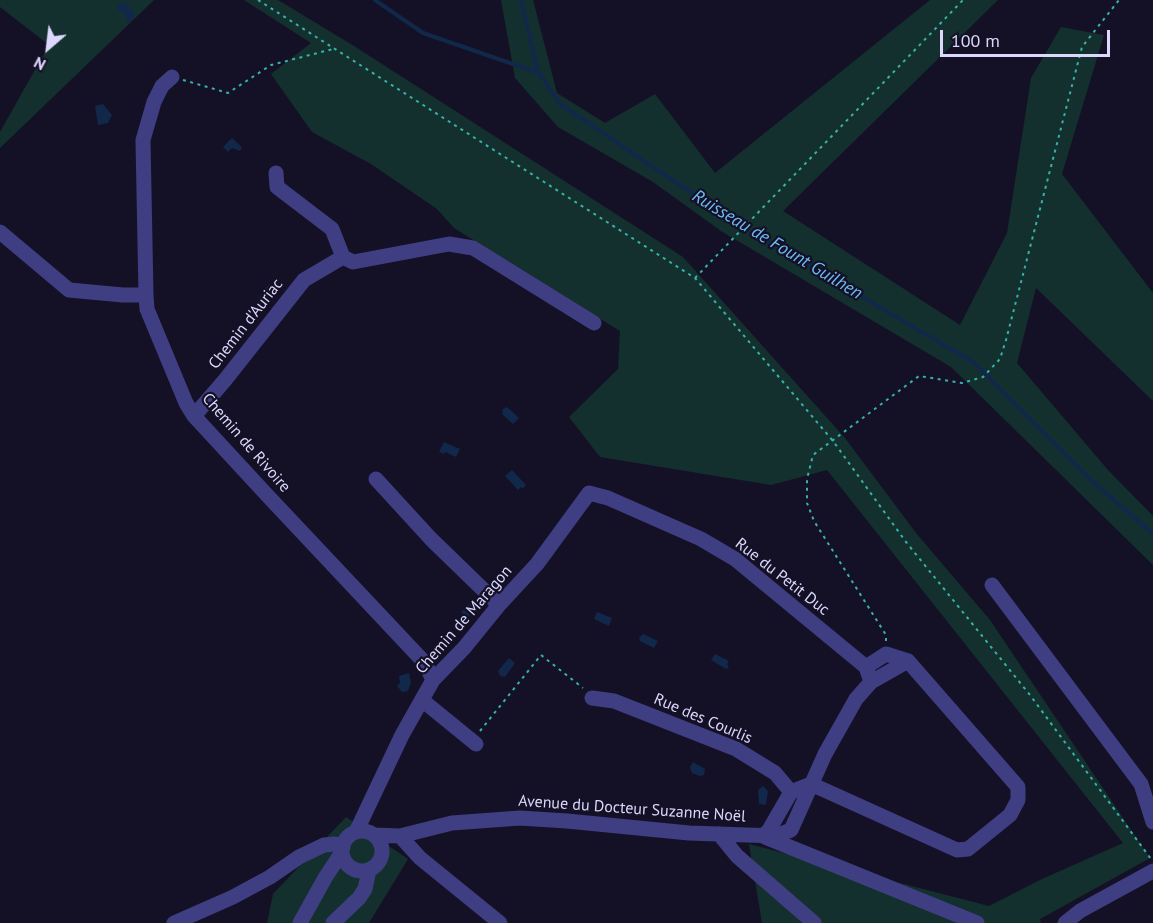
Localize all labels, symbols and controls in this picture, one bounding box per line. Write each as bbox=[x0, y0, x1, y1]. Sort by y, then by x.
north arrow bbox=[18, 18, 78, 78]
scale bar bbox=[943, 18, 1112, 56]
text: 100 m bbox=[951, 29, 1000, 52]
text: N bbox=[30, 53, 49, 75]
water label: Ruisseau de Fount Guilhen bbox=[688, 186, 866, 304]
street label: Chemin d'Auriac bbox=[205, 275, 287, 373]
street label: Chemin de Rivoire bbox=[198, 389, 294, 497]
street label: Rue du Petit Duc bbox=[731, 534, 833, 620]
street label: Chemin de Maragon bbox=[412, 562, 516, 678]
street label: Rue des Courlis bbox=[651, 690, 755, 748]
street label: Avenue du Docteur Suzanne Noël bbox=[518, 791, 746, 827]

